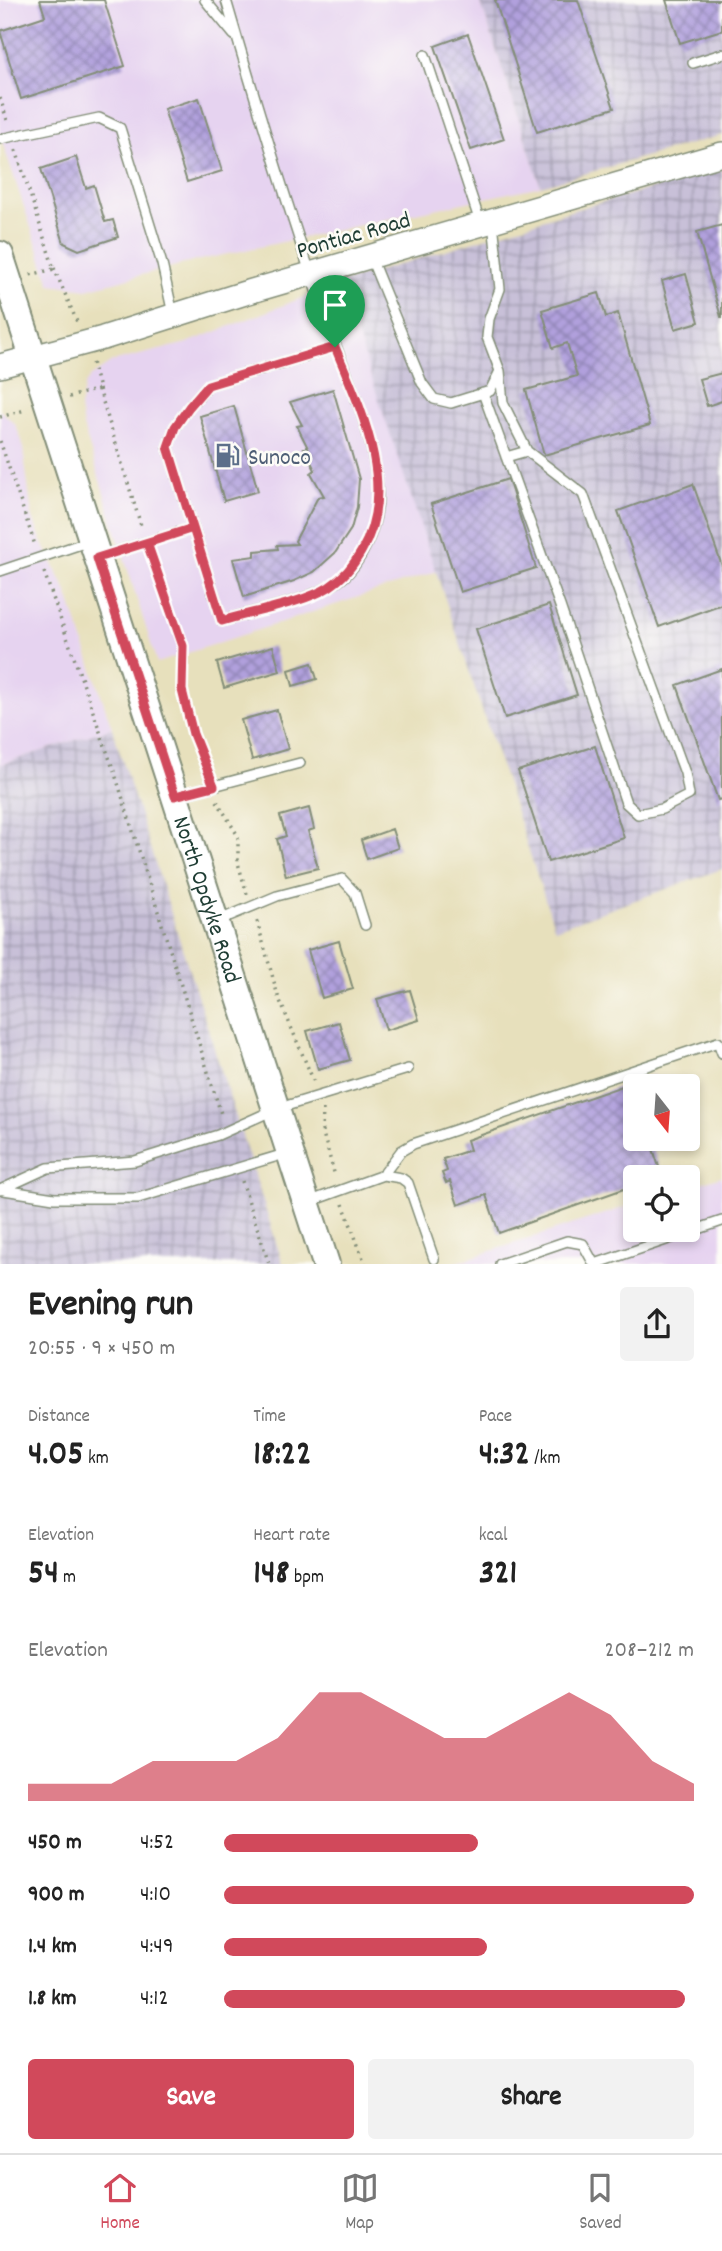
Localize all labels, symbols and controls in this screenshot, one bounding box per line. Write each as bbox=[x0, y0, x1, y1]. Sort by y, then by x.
street label: Pontiac Road bbox=[293, 204, 415, 269]
pin bbox=[305, 275, 365, 347]
icon: arrive bbox=[316, 286, 354, 324]
fuel station icon: Sunoco bbox=[214, 442, 242, 470]
place label: Sunoco bbox=[248, 442, 311, 476]
street label: North Opdyke Road bbox=[162, 812, 248, 988]
north arrow bbox=[623, 1074, 700, 1152]
map controls bbox=[623, 1074, 700, 1242]
button: locate bbox=[623, 1165, 700, 1242]
text: Evening run bbox=[28, 1279, 193, 1334]
button: share bbox=[620, 1287, 694, 1361]
text: 20:55 · 9 × 450 m bbox=[28, 1333, 175, 1366]
text: Distance bbox=[28, 1404, 90, 1431]
text: Time bbox=[253, 1404, 286, 1431]
text: Pace bbox=[479, 1404, 512, 1431]
text: 4.05 bbox=[28, 1431, 84, 1481]
text: 18:22 bbox=[253, 1431, 311, 1481]
text: 4:32 bbox=[479, 1431, 530, 1481]
text: km bbox=[84, 1446, 109, 1473]
text: /km bbox=[530, 1446, 560, 1473]
text: Elevation bbox=[28, 1523, 94, 1550]
text: Heart rate bbox=[253, 1523, 330, 1550]
text: kcal bbox=[479, 1523, 508, 1550]
text: 54 bbox=[28, 1550, 59, 1600]
text: 148 bbox=[253, 1550, 290, 1600]
text: 321 bbox=[479, 1550, 517, 1600]
text: m bbox=[59, 1565, 76, 1592]
text: bpm bbox=[290, 1565, 324, 1592]
text: Elevation bbox=[28, 1635, 108, 1668]
text: 208–212 m bbox=[605, 1635, 694, 1668]
text: 450 m bbox=[28, 1827, 82, 1860]
text: 4:52 bbox=[140, 1827, 174, 1860]
text: 900 m bbox=[28, 1879, 85, 1912]
text: 4:10 bbox=[140, 1879, 171, 1912]
text: 1.4 km bbox=[28, 1931, 77, 1964]
text: 4:49 bbox=[140, 1931, 173, 1964]
text: 1.8 km bbox=[28, 1983, 77, 2016]
text: 4:12 bbox=[140, 1983, 168, 2016]
button: Save bbox=[28, 2059, 354, 2139]
button: Share bbox=[368, 2059, 694, 2139]
tab: Home bbox=[100, 2169, 140, 2238]
tab: Map bbox=[341, 2169, 379, 2238]
tab: Saved bbox=[579, 2169, 622, 2238]

